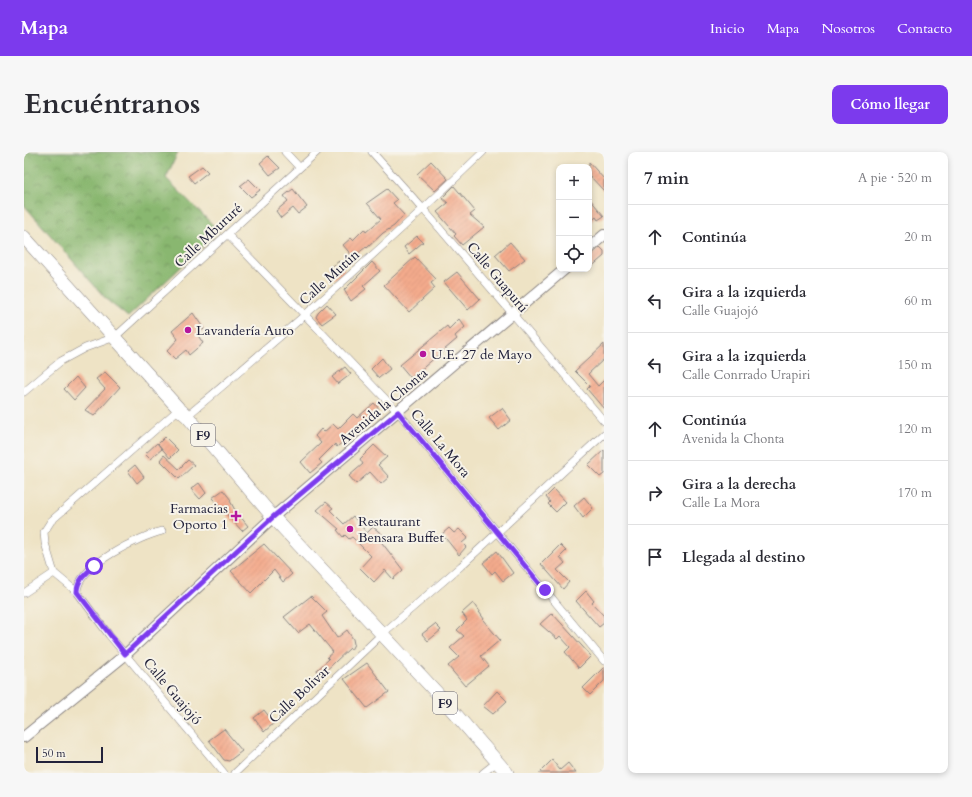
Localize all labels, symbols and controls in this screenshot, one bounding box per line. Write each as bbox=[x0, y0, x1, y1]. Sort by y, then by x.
text: Mapa bbox=[20, 15, 68, 41]
text: Inicio bbox=[710, 19, 745, 38]
text: Mapa bbox=[767, 19, 799, 38]
text: Nosotros bbox=[821, 19, 875, 38]
text: Contacto bbox=[897, 19, 952, 38]
text: Encuéntranos bbox=[24, 85, 200, 123]
button: Cómo llegar bbox=[832, 85, 948, 124]
map controls bbox=[556, 164, 592, 272]
button: + bbox=[556, 164, 592, 200]
text: 7 min bbox=[644, 167, 689, 190]
text: A pie · 520 m bbox=[858, 169, 932, 187]
street label: Calle Mbururé bbox=[170, 199, 247, 272]
button: − bbox=[556, 200, 592, 236]
icon: ahead bbox=[644, 226, 666, 248]
text: Continúa bbox=[682, 227, 747, 247]
text: 20 m bbox=[904, 228, 932, 246]
button: locate bbox=[556, 236, 592, 272]
street label: Calle Guapurú bbox=[462, 238, 533, 317]
street label: Calle Mutún bbox=[295, 245, 364, 309]
text: Gira a la izquierda bbox=[682, 282, 806, 302]
icon: left bbox=[644, 290, 666, 312]
text: 60 m bbox=[904, 292, 932, 310]
text: Calle Guajojó bbox=[682, 302, 758, 320]
place label: Lavandería Auto bbox=[196, 321, 294, 340]
marker: Lavandería Auto bbox=[183, 325, 193, 335]
place label: U.E. 27 de Mayo bbox=[431, 345, 532, 364]
text: Gira a la izquierda bbox=[682, 346, 806, 366]
marker: U.E. 27 de Mayo bbox=[418, 349, 428, 359]
icon: left bbox=[644, 354, 666, 376]
text: 150 m bbox=[898, 356, 932, 374]
street label: Avenida la Chonta bbox=[335, 364, 432, 449]
text: Calle Conrrado Urapiri bbox=[682, 366, 810, 384]
street label: Calle La Mora bbox=[406, 405, 475, 482]
text: Continúa bbox=[682, 410, 747, 430]
icon: ahead bbox=[644, 418, 666, 440]
text: 120 m bbox=[898, 420, 932, 438]
road number: F9 bbox=[191, 424, 215, 446]
text: Avenida la Chonta bbox=[682, 430, 784, 448]
text: Gira a la derecha bbox=[682, 474, 796, 494]
icon: right bbox=[644, 482, 666, 504]
text: 170 m bbox=[898, 484, 932, 502]
text: Calle La Mora bbox=[682, 494, 760, 512]
place label: Farmacias Oporto 1 bbox=[170, 499, 228, 534]
marker: Farmacias Oporto 1 bbox=[231, 511, 241, 521]
place label: Restaurant Bensara Buffet bbox=[358, 512, 444, 547]
marker: Restaurant Bensara Buffet bbox=[345, 524, 355, 534]
icon: arrive bbox=[644, 546, 666, 568]
text: Llegada al destino bbox=[682, 547, 805, 567]
route start bbox=[85, 557, 103, 575]
route end bbox=[536, 581, 554, 599]
street label: Calle Guajojó bbox=[139, 654, 206, 729]
street label: Calle Bolivar bbox=[265, 661, 335, 728]
road number: F9 bbox=[433, 692, 457, 714]
scale bar bbox=[36, 745, 103, 764]
text: 50 m bbox=[42, 746, 66, 761]

